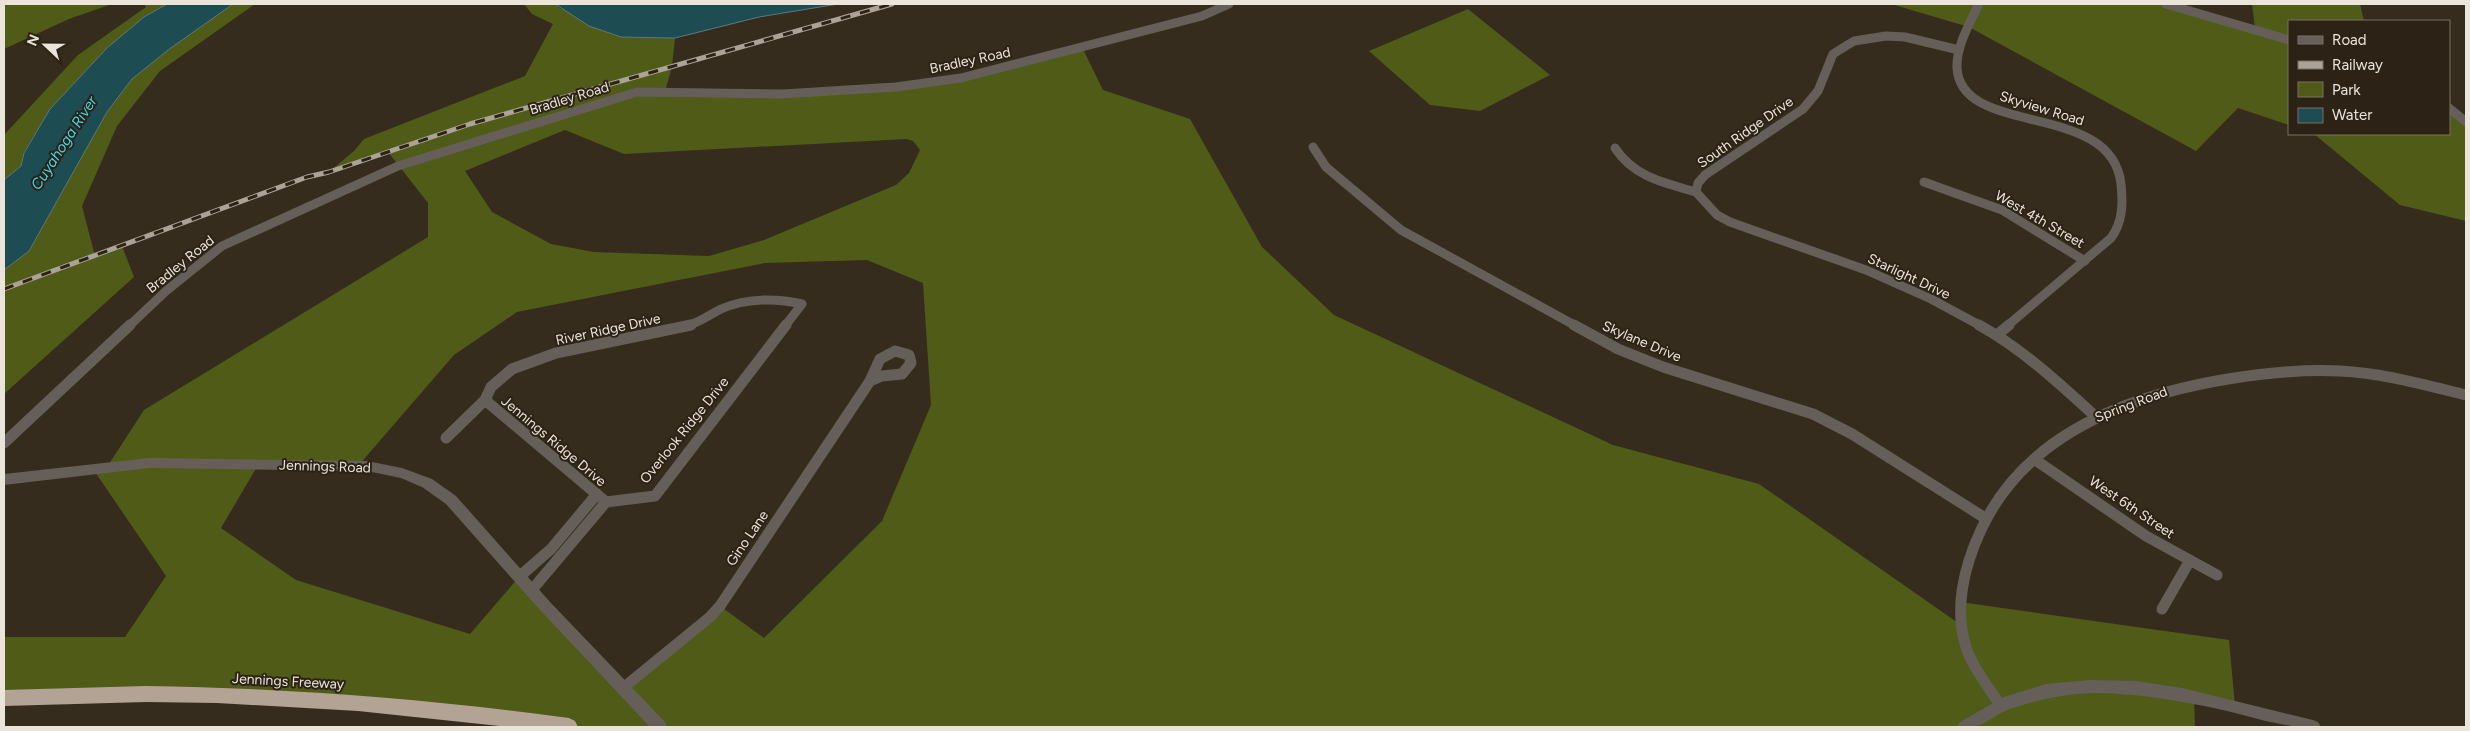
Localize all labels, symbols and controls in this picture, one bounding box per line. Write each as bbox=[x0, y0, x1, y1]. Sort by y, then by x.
north arrow bbox=[20, 20, 70, 70]
legend bbox=[2288, 20, 2450, 135]
text: Road bbox=[2332, 31, 2367, 49]
text: N bbox=[24, 32, 43, 49]
street label: Bradley Road bbox=[928, 44, 1012, 77]
text: Railway bbox=[2332, 56, 2383, 74]
street label: Bradley Road bbox=[527, 78, 611, 119]
text: Park bbox=[2332, 81, 2361, 99]
street label: Skyview Road bbox=[1998, 88, 2086, 129]
water label: Cuyahoga River bbox=[27, 92, 101, 193]
street label: South Ridge Drive bbox=[1694, 93, 1797, 172]
text: Water bbox=[2332, 106, 2372, 124]
street label: West 4th Street bbox=[1992, 187, 2087, 252]
street label: Bradley Road bbox=[143, 232, 218, 297]
street label: Starlight Drive bbox=[1865, 250, 1953, 303]
street label: River Ridge Drive bbox=[554, 310, 662, 349]
street label: Skylane Drive bbox=[1600, 317, 1684, 366]
street label: Overlook Ridge Drive bbox=[636, 373, 733, 487]
street label: Spring Road bbox=[2092, 383, 2170, 426]
street label: Jennings Ridge Drive bbox=[498, 393, 610, 490]
street label: Jennings Road bbox=[279, 456, 371, 477]
street label: West 6th Street bbox=[2086, 473, 2178, 542]
street label: Gino Lane bbox=[723, 507, 772, 569]
street label: Jennings Freeway bbox=[231, 670, 345, 693]

